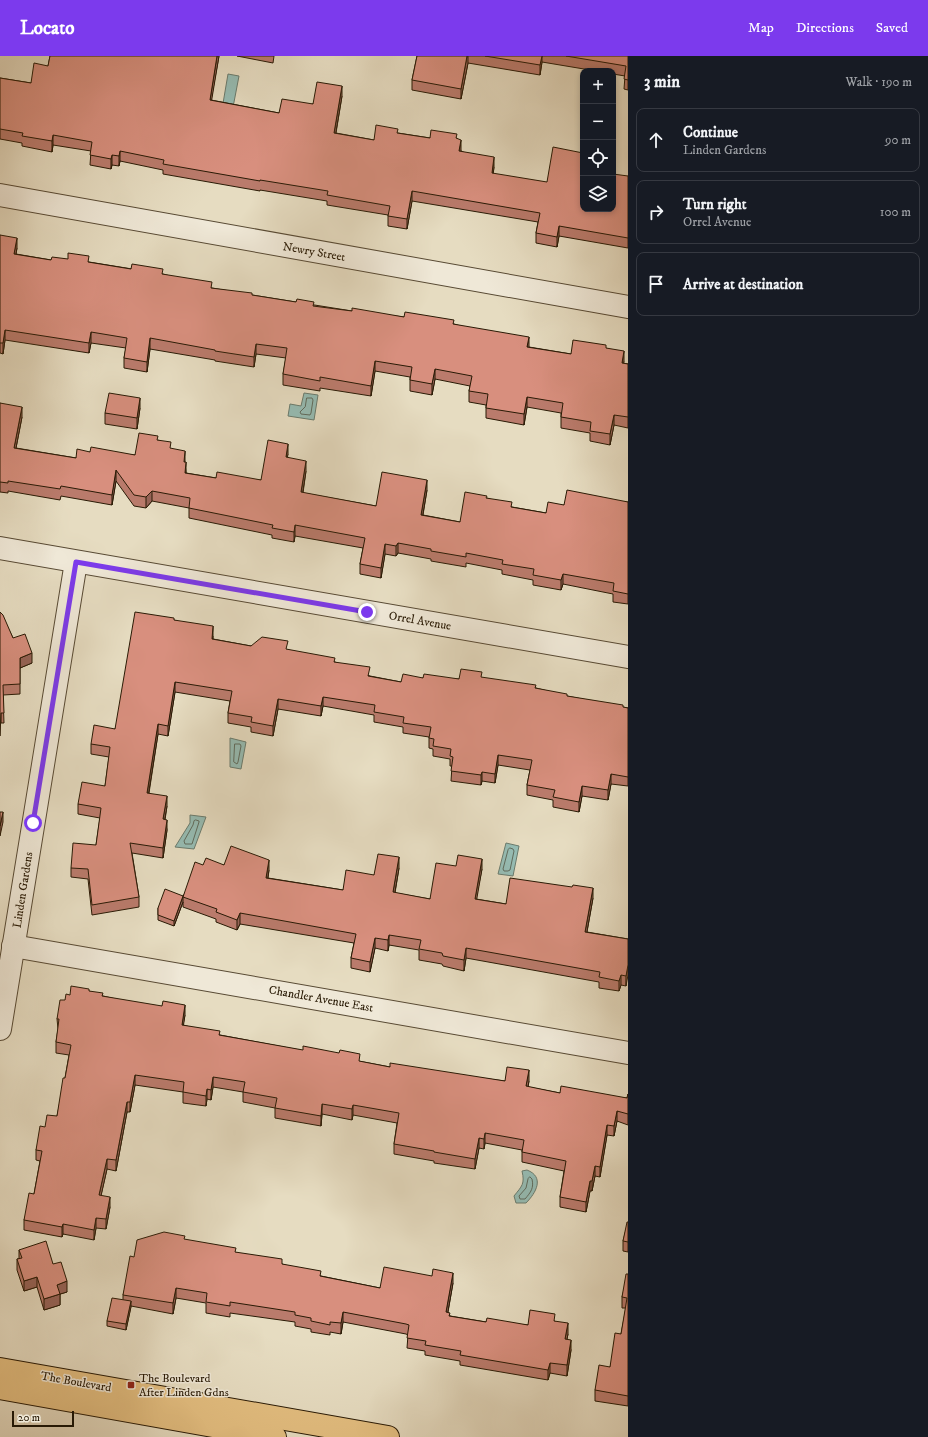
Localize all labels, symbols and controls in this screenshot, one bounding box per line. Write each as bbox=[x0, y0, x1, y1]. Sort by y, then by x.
text: Locato bbox=[20, 17, 75, 40]
text: Map bbox=[748, 19, 774, 37]
text: Directions bbox=[796, 19, 854, 37]
text: Saved bbox=[876, 19, 908, 37]
map controls bbox=[580, 68, 616, 212]
button: + bbox=[580, 68, 616, 104]
text: 3 min bbox=[644, 71, 680, 93]
text: Walk · 190 m bbox=[846, 74, 912, 90]
button: − bbox=[580, 104, 616, 140]
text: Continue bbox=[683, 123, 738, 142]
icon: ahead bbox=[645, 129, 667, 151]
text: 90 m bbox=[885, 132, 911, 148]
button: locate bbox=[580, 140, 616, 176]
text: Linden Gardens bbox=[683, 142, 766, 158]
button: layers bbox=[580, 176, 616, 212]
text: Turn right bbox=[683, 195, 746, 214]
icon: right bbox=[645, 201, 667, 223]
text: 100 m bbox=[880, 204, 911, 220]
text: Orrel Avenue bbox=[683, 214, 751, 230]
street label: Newry Street bbox=[281, 239, 347, 265]
icon: arrive bbox=[645, 273, 667, 295]
text: Arrive at destination bbox=[683, 275, 803, 294]
route end bbox=[358, 603, 376, 621]
street label: Orrel Avenue bbox=[388, 608, 452, 634]
route start bbox=[24, 814, 42, 832]
street label: Linden Gardens bbox=[10, 851, 36, 929]
street label: Chandler Avenue East bbox=[268, 982, 375, 1016]
street label: The Boulevard bbox=[40, 1368, 112, 1396]
place label: The Boulevard After Linden Gdns bbox=[139, 1371, 229, 1400]
marker: The Boulevard After Linden Gdns bbox=[126, 1380, 136, 1390]
scale bar bbox=[12, 1409, 74, 1428]
text: 20 m bbox=[18, 1411, 40, 1425]

